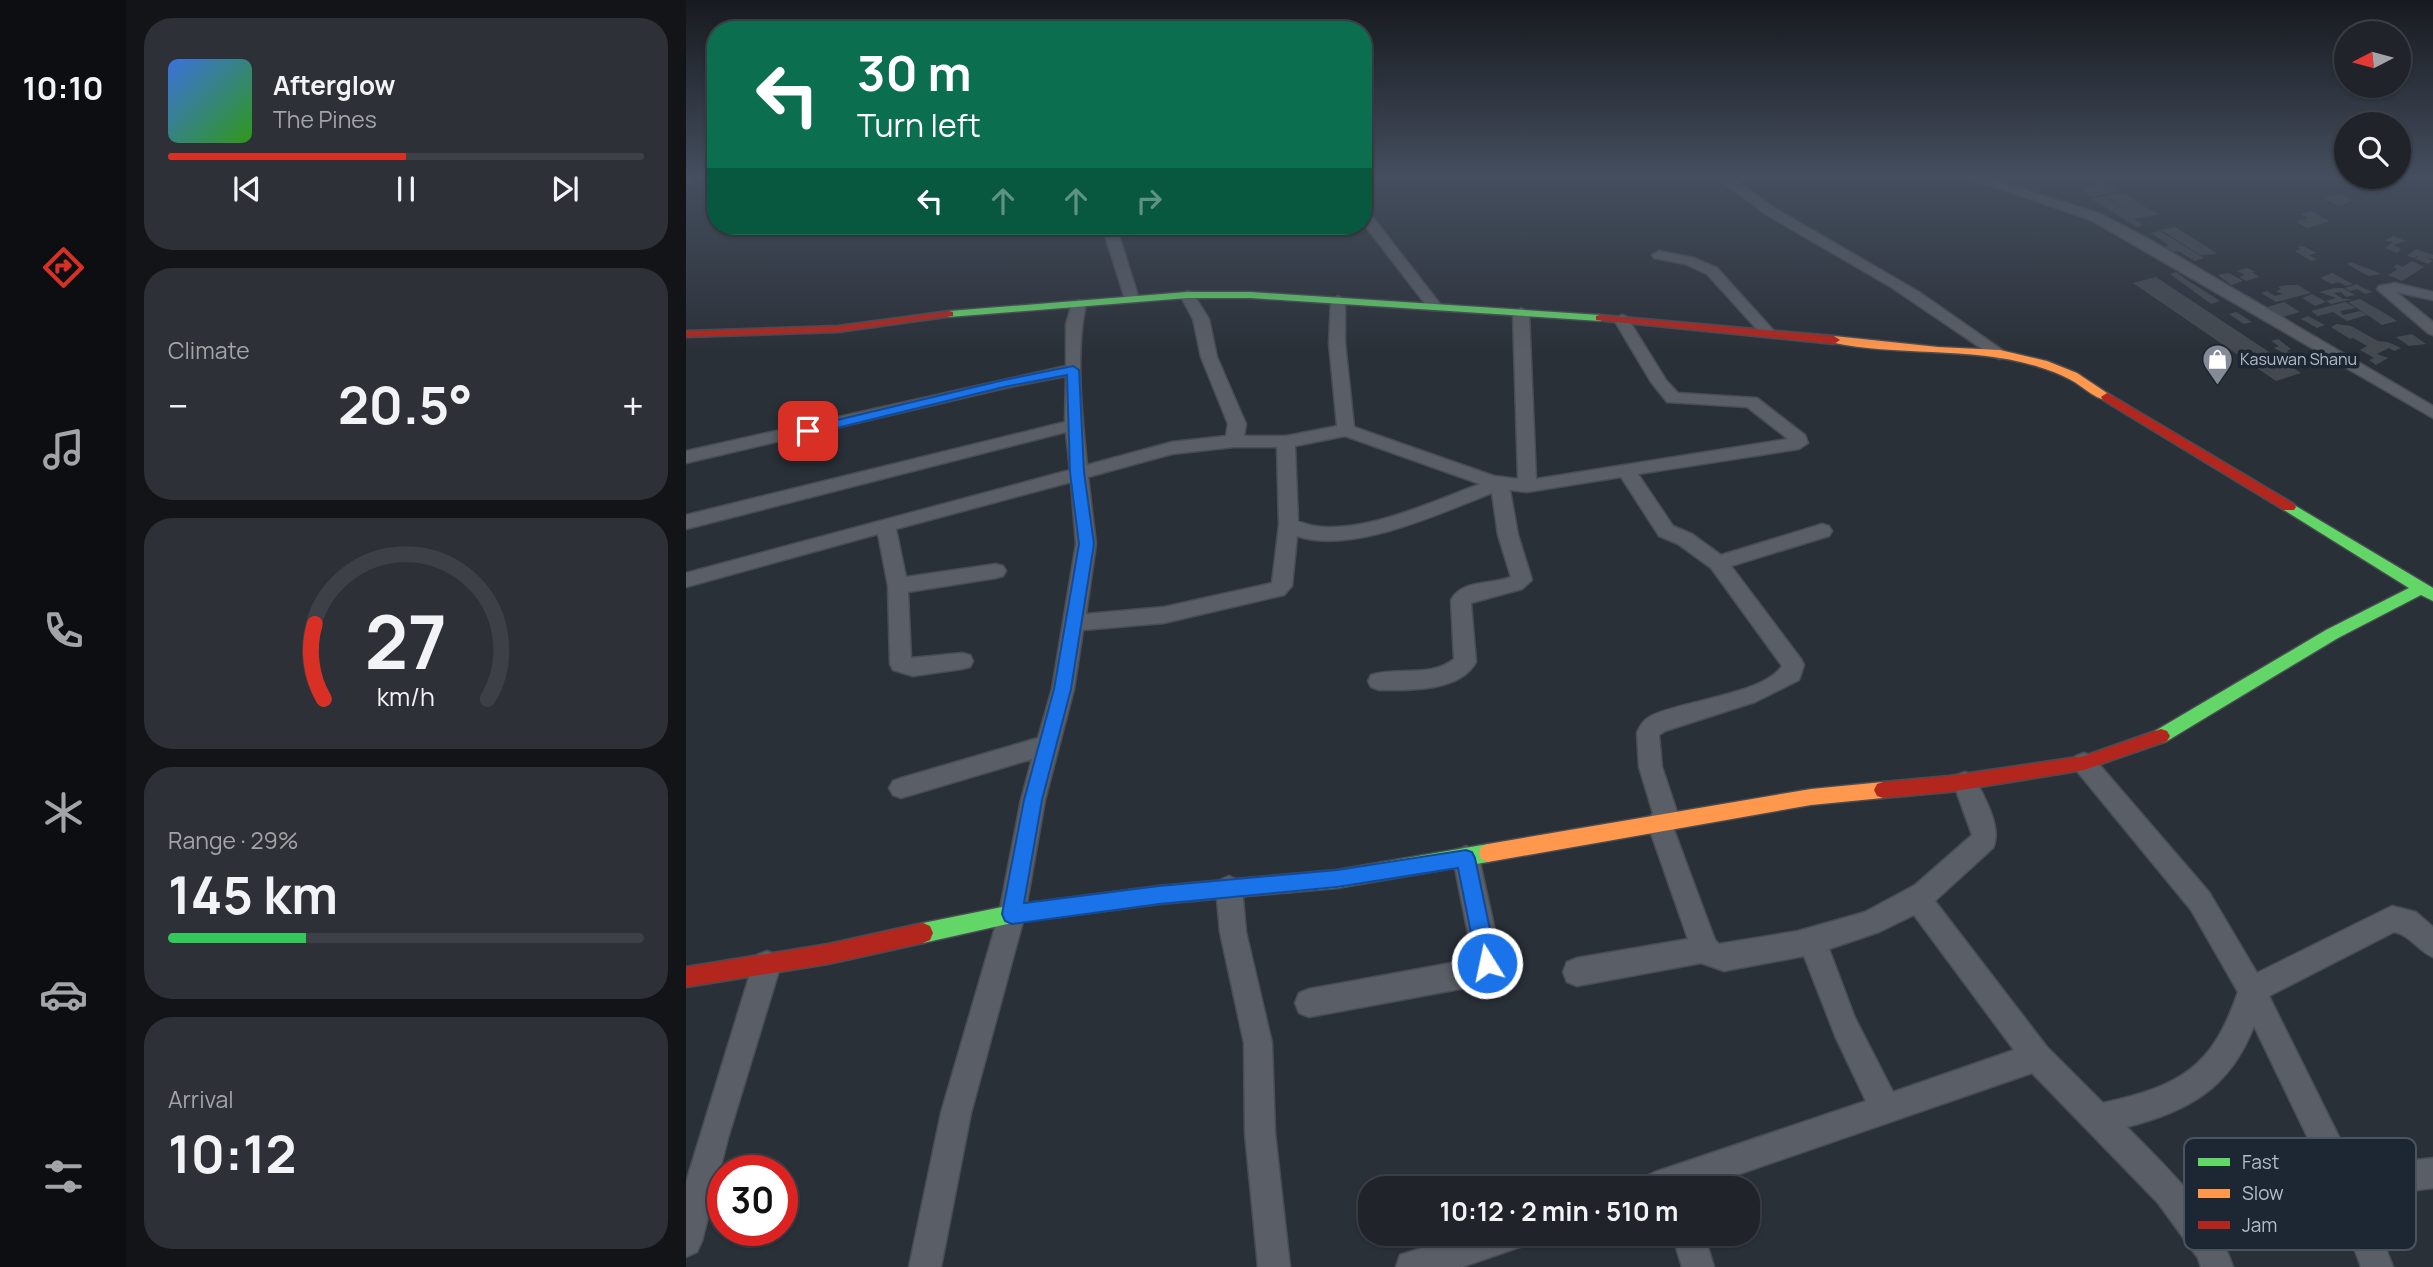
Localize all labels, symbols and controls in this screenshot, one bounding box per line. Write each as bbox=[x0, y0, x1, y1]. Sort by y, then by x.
north arrow bbox=[2334, 21, 2412, 98]
map controls bbox=[2334, 21, 2411, 189]
text: 30 m bbox=[857, 39, 972, 106]
icon: left bbox=[742, 49, 833, 140]
text: 10:10 bbox=[22, 66, 104, 110]
text: Afterglow bbox=[273, 67, 395, 103]
text: The Pines bbox=[273, 103, 377, 135]
text: Turn left bbox=[857, 103, 981, 147]
button: search bbox=[2334, 112, 2411, 189]
icon: previous bbox=[228, 170, 266, 208]
icon: pause bbox=[387, 170, 425, 208]
icon: next bbox=[546, 170, 584, 208]
icon: left bbox=[911, 182, 949, 220]
icon: ahead bbox=[984, 182, 1022, 220]
icon: ahead bbox=[1057, 182, 1095, 220]
icon: right bbox=[1130, 182, 1168, 220]
icon: directions bbox=[39, 243, 88, 292]
text: Climate bbox=[168, 334, 250, 366]
shop icon: Kasuwan Shanu bbox=[2200, 342, 2234, 386]
place label: Kasuwan Shanu bbox=[2240, 348, 2357, 370]
text: 20.5° bbox=[338, 369, 473, 440]
text: − bbox=[168, 379, 189, 431]
text: + bbox=[622, 379, 644, 431]
pin bbox=[778, 401, 838, 461]
icon: arrive bbox=[789, 412, 827, 450]
icon: music bbox=[39, 425, 88, 474]
text: 27 bbox=[365, 592, 447, 692]
icon: phone bbox=[39, 606, 88, 655]
text: km/h bbox=[377, 679, 435, 714]
icon: climate bbox=[39, 788, 88, 837]
text: Range · 29% bbox=[168, 824, 299, 856]
text: 145 km bbox=[168, 859, 338, 930]
position arrow bbox=[1450, 926, 1524, 1000]
icon: car bbox=[39, 970, 88, 1019]
text: Arrival bbox=[168, 1083, 234, 1115]
text: 10:12 bbox=[168, 1118, 297, 1189]
legend bbox=[2184, 1138, 2416, 1250]
text: Fast bbox=[2242, 1149, 2279, 1175]
icon: filters bbox=[39, 1152, 88, 1201]
speed limit sign: 30 bbox=[707, 1155, 798, 1246]
text: Slow bbox=[2242, 1180, 2284, 1206]
text: 10:12 · 2 min · 510 m bbox=[1440, 1193, 1678, 1229]
text: Jam bbox=[2242, 1212, 2277, 1238]

